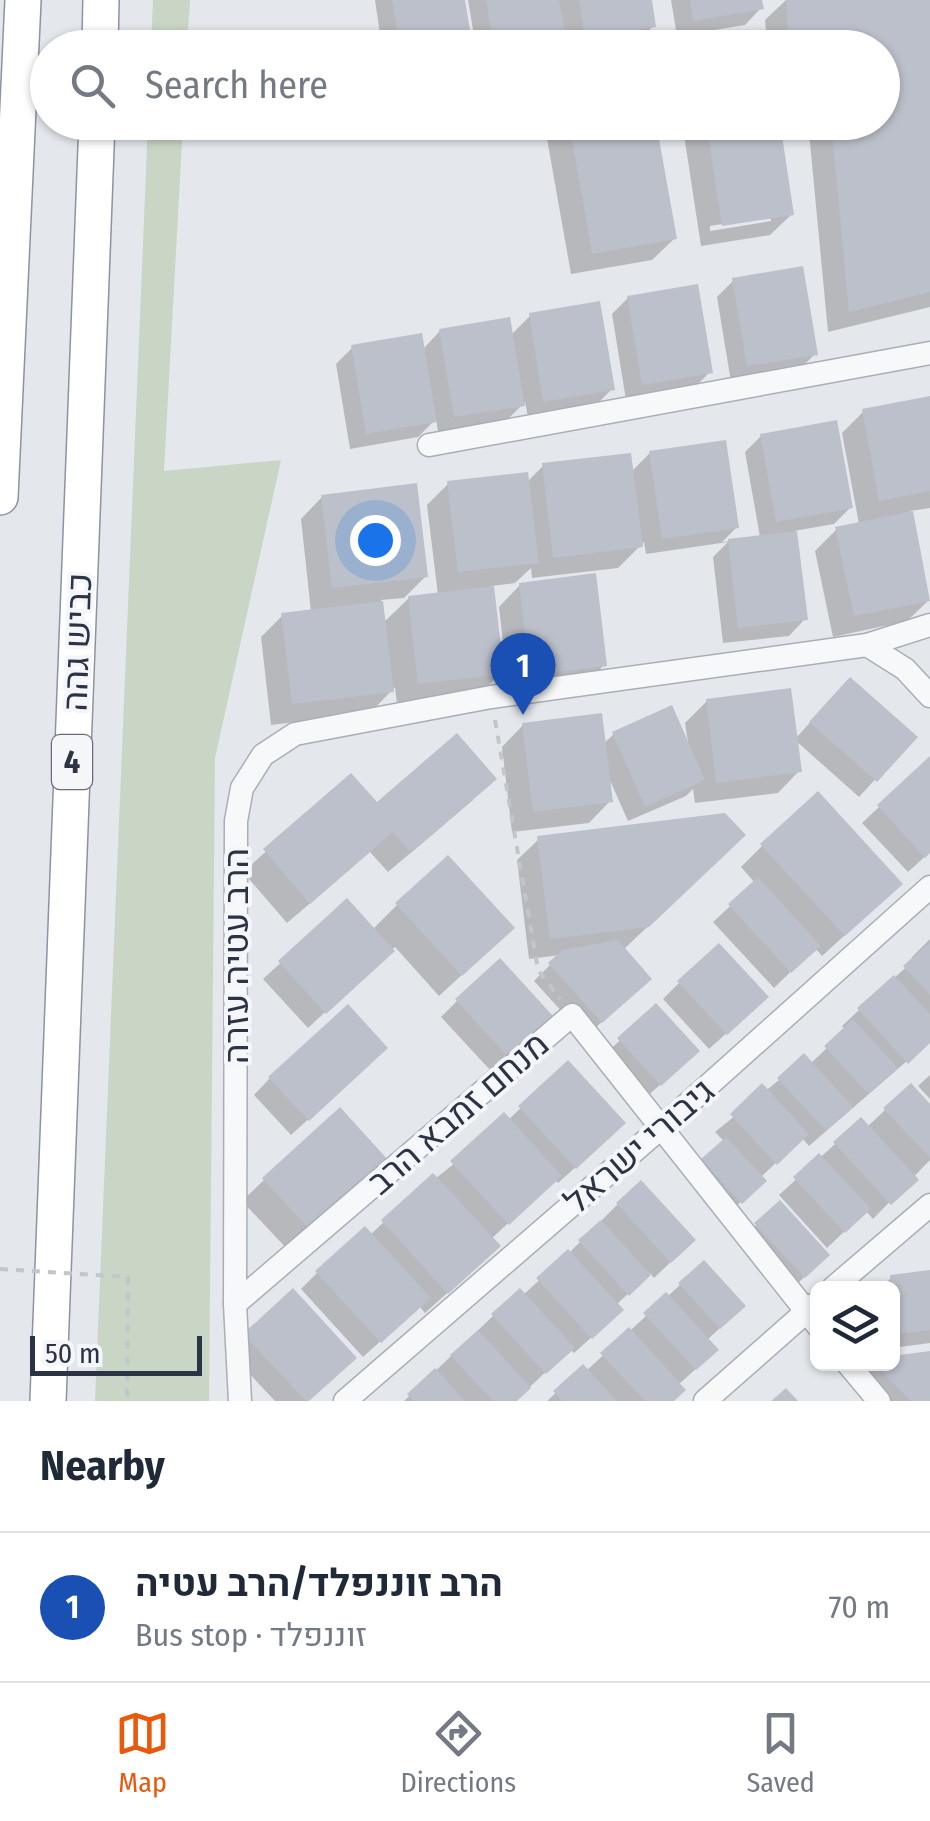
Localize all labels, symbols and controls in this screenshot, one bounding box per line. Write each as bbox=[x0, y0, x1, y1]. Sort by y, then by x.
search box bbox=[30, 30, 900, 140]
icon: search bbox=[65, 58, 120, 113]
text: Search here bbox=[145, 62, 328, 108]
your location bbox=[350, 515, 401, 566]
street label: כביש גהה bbox=[54, 572, 100, 712]
pin: 1 bbox=[490, 632, 556, 715]
road number: 4 bbox=[52, 735, 92, 789]
street label: הרב עטיה עזרה bbox=[215, 848, 257, 1064]
street label: מנחם זמבא הרב bbox=[359, 1023, 557, 1203]
street label: גיבורי ישראל bbox=[555, 1070, 723, 1222]
map controls bbox=[810, 1281, 900, 1371]
button: layers bbox=[810, 1281, 900, 1371]
scale bar bbox=[30, 1331, 202, 1376]
text: 50 m bbox=[45, 1337, 101, 1370]
text: Nearby bbox=[40, 1441, 165, 1491]
text: הרב זוננפלד/הרב עטיה bbox=[135, 1560, 503, 1606]
text: 1 bbox=[66, 1588, 79, 1626]
text: 70 m bbox=[829, 1588, 890, 1626]
text: Bus stop · זוננפלד bbox=[135, 1616, 367, 1654]
tab: Map bbox=[115, 1706, 170, 1799]
tab: Directions bbox=[400, 1706, 516, 1799]
tab: Saved bbox=[746, 1706, 815, 1799]

